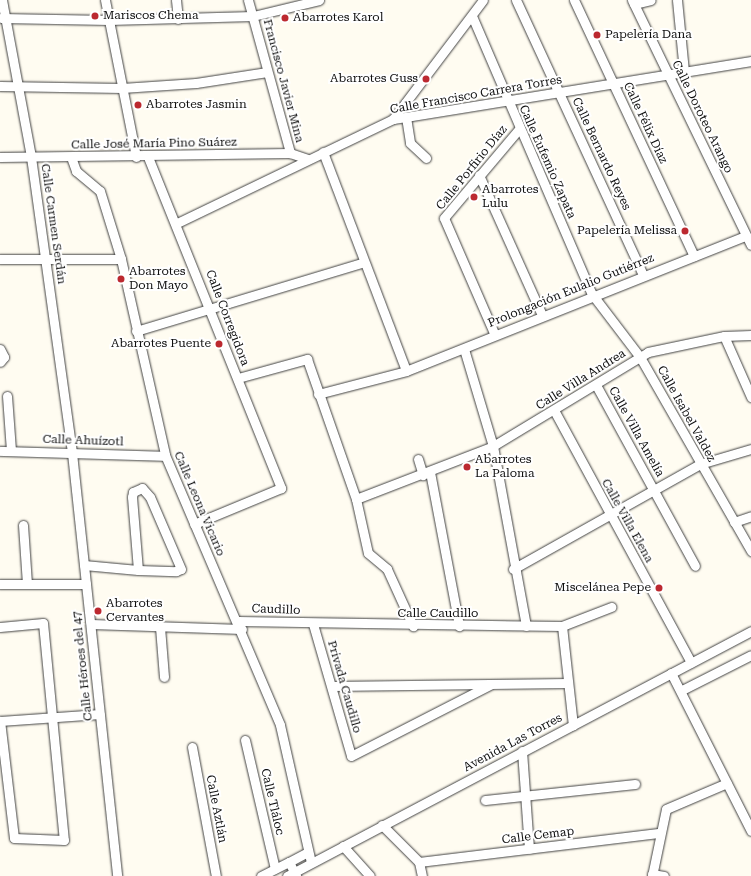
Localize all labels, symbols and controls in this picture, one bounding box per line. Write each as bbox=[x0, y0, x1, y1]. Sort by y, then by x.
place label: Mariscos Chema bbox=[103, 9, 198, 23]
marker: Mariscos Chema bbox=[90, 11, 100, 21]
place label: Abarrotes Karol bbox=[293, 11, 383, 25]
marker: Abarrotes Karol bbox=[280, 13, 290, 23]
street label: Francisco Javier Mina bbox=[260, 18, 306, 144]
place label: Papelería Dana bbox=[605, 28, 692, 42]
marker: Papelería Dana bbox=[592, 30, 602, 40]
street label: Calle Doroteo Arango bbox=[668, 58, 736, 176]
place label: Abarrotes Guss bbox=[330, 72, 418, 86]
street label: Calle Francisco Carrera Torres bbox=[389, 73, 563, 117]
marker: Abarrotes Guss bbox=[421, 74, 431, 84]
street label: Calle Félix Díaz bbox=[620, 80, 670, 166]
street label: Calle Bernardo Reyes bbox=[569, 95, 633, 213]
place label: Abarrotes Jasmin bbox=[146, 98, 247, 112]
marker: Abarrotes Jasmin bbox=[133, 100, 143, 110]
street label: Calle Eufemio Zapata bbox=[515, 103, 579, 221]
street label: Calle Porfirio Díaz bbox=[434, 123, 510, 213]
street label: Calle José María Pino Suárez bbox=[71, 135, 237, 153]
street label: Calle Carmen Serdán bbox=[37, 163, 69, 285]
place label: Abarrotes Lulu bbox=[482, 183, 538, 211]
marker: Abarrotes Lulu bbox=[469, 192, 479, 202]
place label: Papelería Melissa bbox=[577, 224, 677, 238]
marker: Papelería Melissa bbox=[680, 226, 690, 236]
street label: Prolongación Eulalio Gutiérrez bbox=[486, 251, 656, 331]
place label: Abarrotes Don Mayo bbox=[129, 265, 188, 293]
street label: Calle Corregidora bbox=[202, 268, 252, 368]
marker: Abarrotes Don Mayo bbox=[116, 274, 126, 284]
place label: Abarrotes Puente bbox=[111, 337, 211, 351]
marker: Abarrotes Puente bbox=[214, 339, 224, 349]
street label: Calle Villa Andrea bbox=[534, 347, 628, 413]
street label: Calle Isabel Valdez bbox=[654, 364, 718, 464]
street label: Calle Villa Amelía bbox=[605, 384, 667, 480]
street label: Calle Ahuízotl bbox=[42, 432, 124, 450]
street label: Calle Leona Vicario bbox=[170, 449, 228, 559]
place label: Abarrotes La Paloma bbox=[475, 453, 535, 481]
marker: Abarrotes La Paloma bbox=[462, 462, 472, 472]
street label: Calle Villa Elena bbox=[598, 477, 656, 565]
place label: Miscelánea Pepe bbox=[554, 581, 651, 595]
marker: Miscelánea Pepe bbox=[654, 583, 664, 593]
place label: Abarrotes Cervantes bbox=[106, 597, 164, 625]
street label: Caudillo bbox=[251, 602, 301, 618]
marker: Abarrotes Cervantes bbox=[93, 606, 103, 616]
street label: Calle Caudillo bbox=[398, 607, 478, 621]
street label: Calle Héroes del 47 bbox=[70, 610, 96, 722]
street label: Privada Caudillo bbox=[324, 639, 364, 735]
street label: Avenida Las Torres bbox=[461, 711, 565, 775]
street label: Calle Tláloc bbox=[257, 767, 287, 837]
street label: Calle Aztlán bbox=[202, 774, 230, 844]
street label: Calle Cemap bbox=[501, 824, 575, 848]

